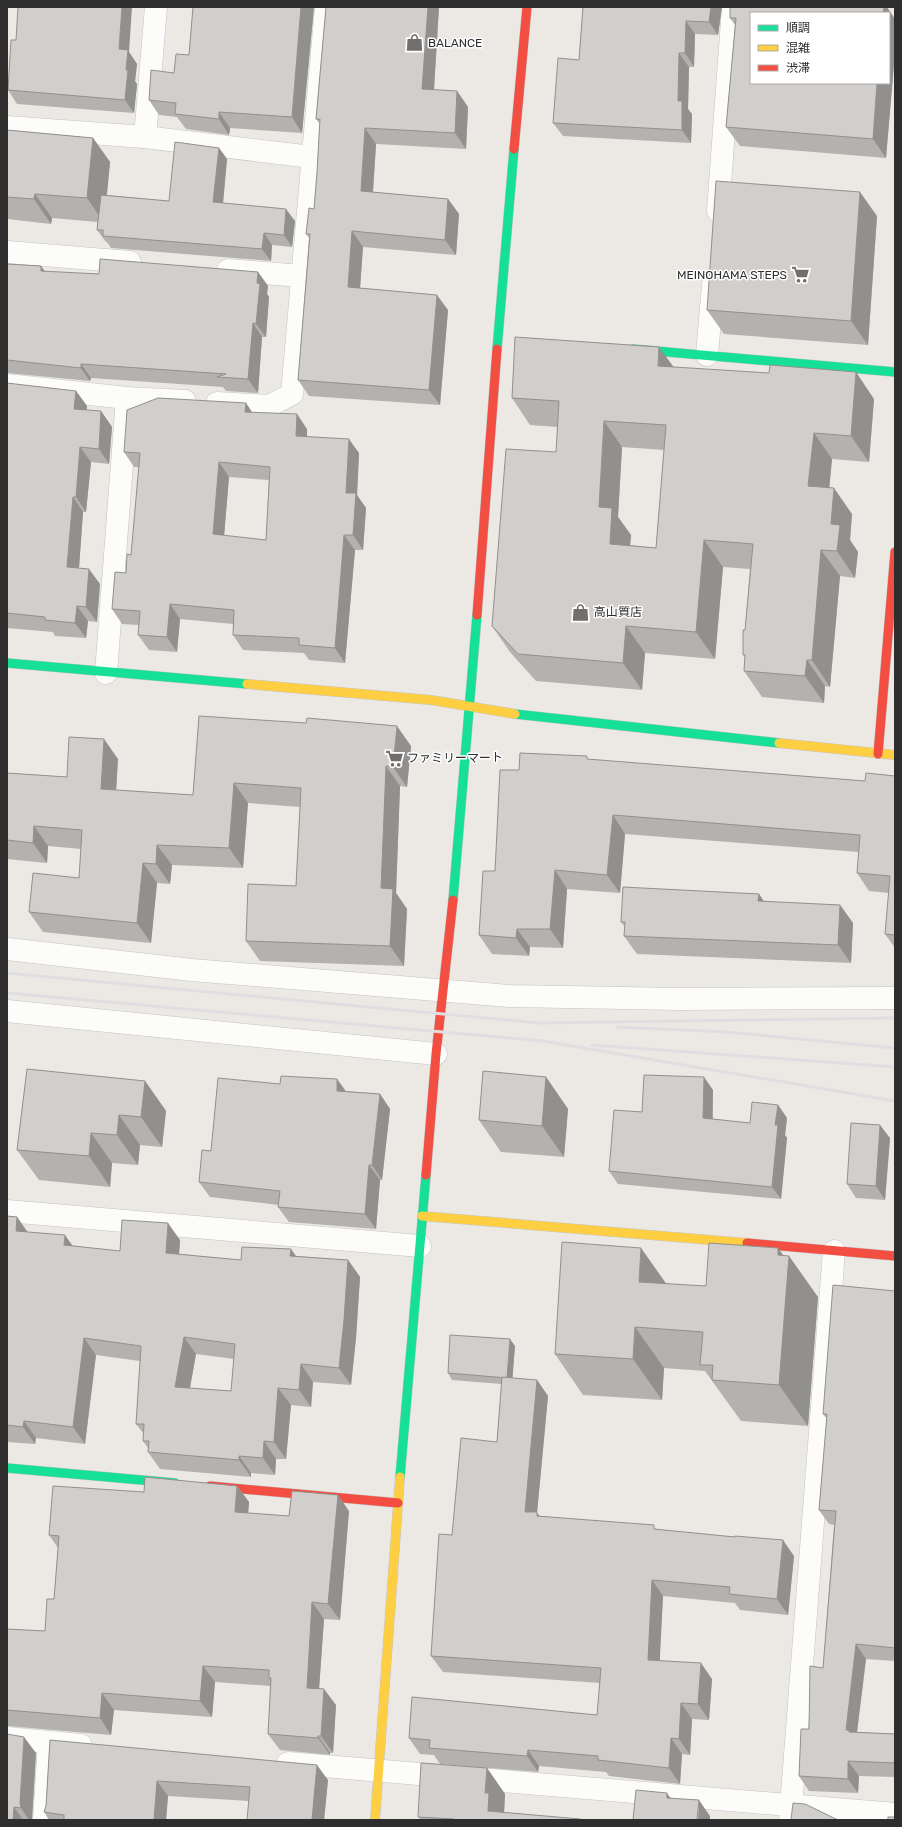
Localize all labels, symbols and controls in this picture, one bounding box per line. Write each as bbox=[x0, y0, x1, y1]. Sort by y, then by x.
legend bbox=[750, 12, 890, 84]
text: 順調 bbox=[786, 21, 810, 35]
shop icon: BALANCE bbox=[405, 33, 425, 53]
place label: BALANCE bbox=[428, 36, 482, 50]
text: 混雑 bbox=[786, 41, 810, 55]
text: 渋滞 bbox=[786, 61, 810, 75]
supermarket icon: MEINOHAMA STEPS bbox=[790, 265, 810, 285]
place label: MEINOHAMA STEPS bbox=[677, 268, 787, 282]
shop icon: 高山質店 bbox=[571, 602, 591, 622]
place label: 高山質店 bbox=[594, 605, 642, 619]
supermarket icon: ファミリーマート bbox=[384, 748, 404, 768]
place label: ファミリーマート bbox=[407, 751, 503, 765]

